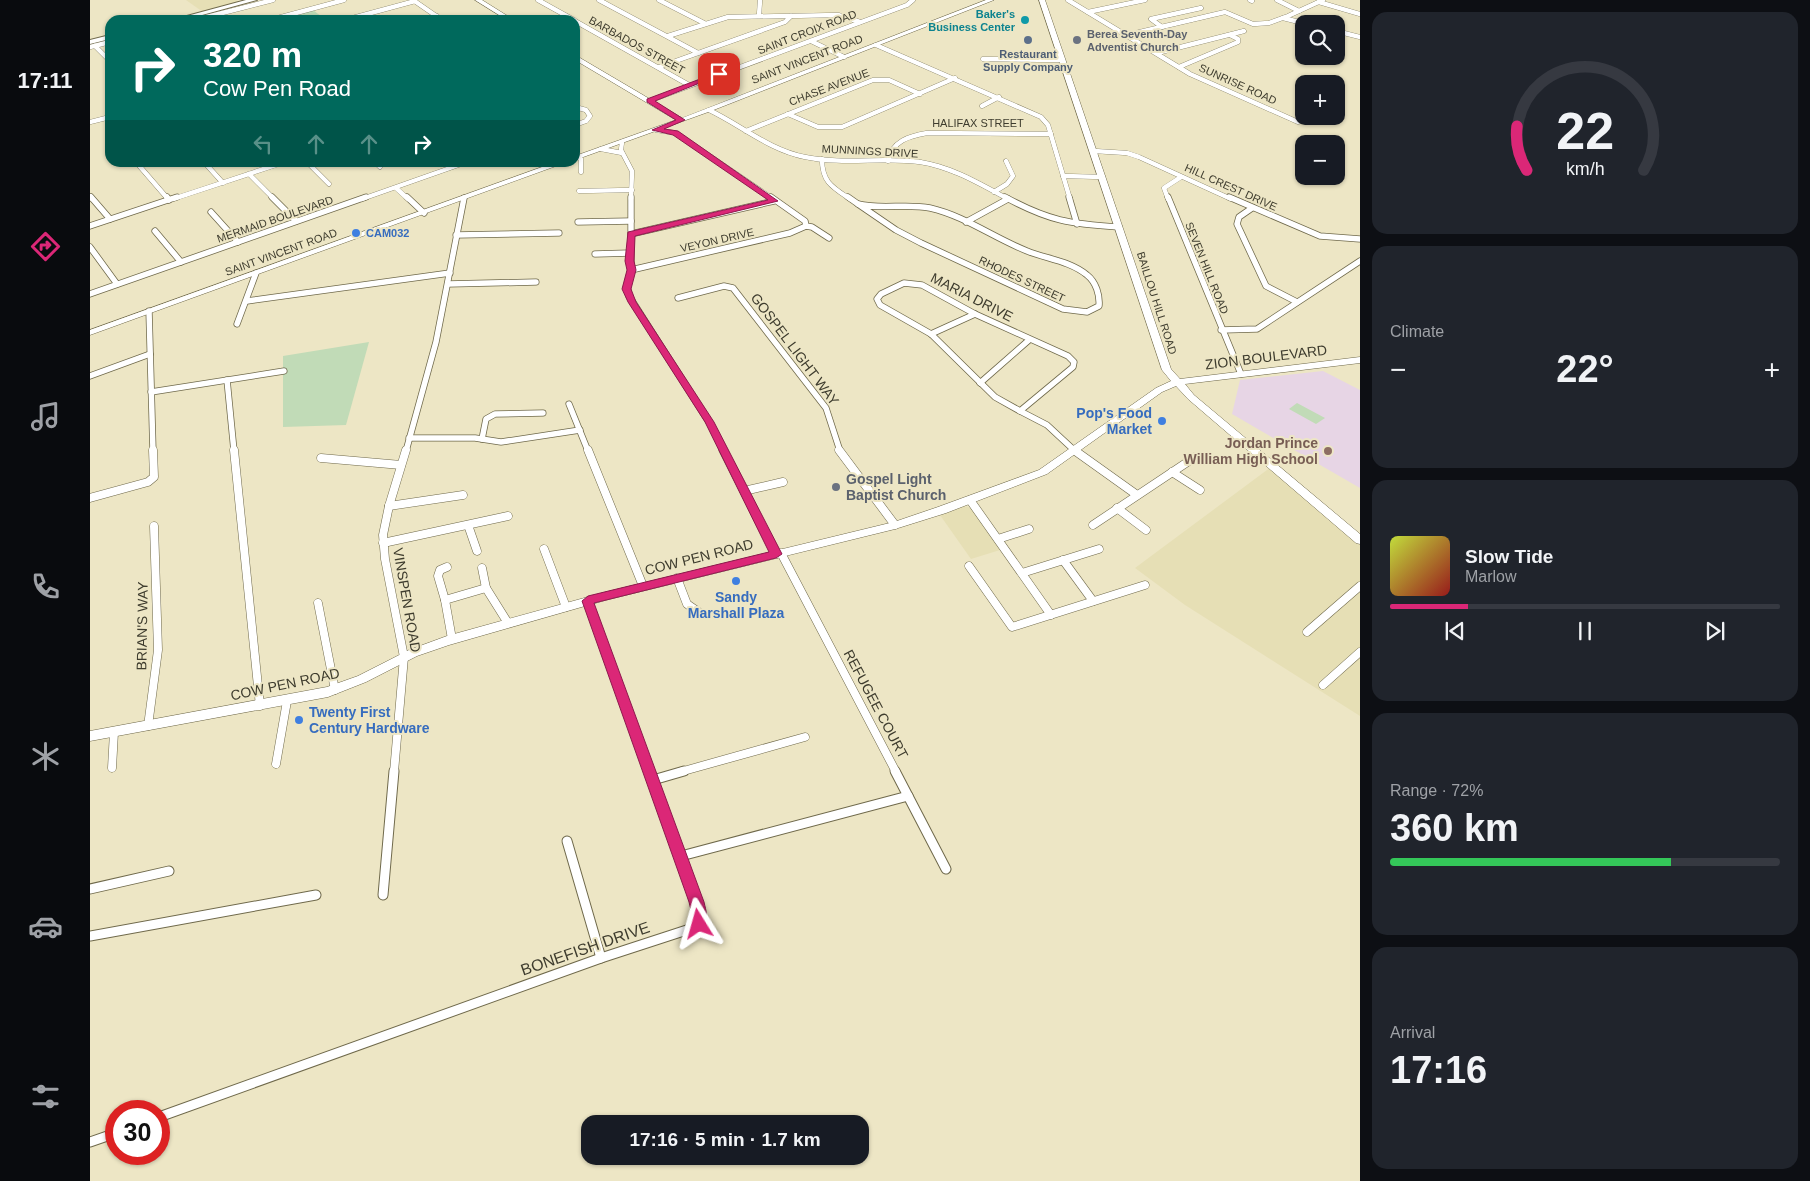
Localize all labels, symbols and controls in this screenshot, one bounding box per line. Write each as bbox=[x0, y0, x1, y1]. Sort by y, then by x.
street label: SAINT CROIX ROAD bbox=[756, 8, 858, 56]
place label: Baker's Business Center bbox=[928, 8, 1016, 33]
street label: BARBADOS STREET bbox=[587, 14, 687, 76]
marker: Baker's Business Center bbox=[1019, 14, 1031, 26]
map controls bbox=[1295, 15, 1345, 185]
button: search bbox=[1295, 15, 1345, 65]
place label: Berea Seventh-Day Adventist Church bbox=[1087, 28, 1188, 53]
street label: SAINT VINCENT ROAD bbox=[750, 32, 864, 86]
marker: Restaurant Supply Company bbox=[1022, 34, 1034, 46]
marker: Berea Seventh-Day Adventist Church bbox=[1071, 34, 1083, 46]
icon: right bbox=[120, 35, 185, 100]
text: 320 m bbox=[203, 35, 302, 74]
place label: Restaurant Supply Company bbox=[983, 48, 1074, 73]
pin bbox=[698, 53, 740, 95]
icon: arrive bbox=[705, 60, 733, 88]
street label: SUNRISE ROAD bbox=[1197, 61, 1279, 107]
street label: CHASE AVENUE bbox=[787, 66, 871, 108]
text: 17:11 bbox=[17, 68, 73, 93]
button: + bbox=[1295, 75, 1345, 125]
text: Cow Pen Road bbox=[203, 76, 351, 101]
text: 22 bbox=[1556, 102, 1614, 160]
street label: HALIFAX STREET bbox=[932, 117, 1024, 129]
icon: left bbox=[249, 130, 277, 158]
icon: ahead bbox=[302, 130, 330, 158]
icon: ahead bbox=[355, 130, 383, 158]
icon: right bbox=[408, 130, 436, 158]
button: − bbox=[1295, 135, 1345, 185]
street label: MUNNINGS DRIVE bbox=[821, 142, 919, 160]
text: km/h bbox=[1566, 159, 1604, 179]
street label: HILL CREST DRIVE bbox=[1183, 161, 1279, 213]
street label: MERMAID BOULEVARD bbox=[215, 193, 335, 245]
street label: SEVEN HILL ROAD bbox=[1183, 220, 1231, 316]
street label: SAINT VINCENT ROAD bbox=[223, 226, 339, 278]
street label: VEYON DRIVE bbox=[679, 226, 755, 254]
marker: CAM032 bbox=[350, 227, 362, 239]
place label: CAM032 bbox=[366, 227, 409, 239]
icon: directions bbox=[28, 229, 63, 264]
street label: BAILLOU HILL ROAD bbox=[1135, 250, 1179, 356]
street label: RHODES STREET bbox=[977, 254, 1067, 304]
street label: MARIA DRIVE bbox=[928, 269, 1016, 325]
street label: GOSPEL LIGHT WAY bbox=[748, 290, 843, 409]
text: Climate bbox=[1390, 323, 1444, 340]
street label: ZION BOULEVARD bbox=[1204, 342, 1328, 372]
text: 22° bbox=[1556, 348, 1614, 390]
text: − bbox=[1390, 354, 1406, 385]
text: + bbox=[1764, 354, 1780, 385]
icon: music bbox=[28, 399, 63, 434]
place label: Pop's Food Market bbox=[1076, 405, 1152, 437]
marker: Pop's Food Market bbox=[1156, 415, 1168, 427]
place label: Jordan Prince William High School bbox=[1184, 435, 1318, 467]
marker: Jordan Prince William High School bbox=[1322, 445, 1334, 457]
place label: Gospel Light Baptist Church bbox=[846, 471, 946, 503]
marker: Gospel Light Baptist Church bbox=[830, 481, 842, 493]
street label: COW PEN ROAD bbox=[643, 536, 755, 578]
text: Slow Tide bbox=[1465, 546, 1553, 567]
street label: VINSPEN ROAD bbox=[390, 547, 424, 653]
text: Marlow bbox=[1465, 568, 1517, 585]
icon: phone bbox=[28, 569, 63, 604]
marker: Sandy Marshall Plaza bbox=[730, 575, 742, 587]
street label: BRIAN'S WAY bbox=[133, 581, 151, 671]
place label: Sandy Marshall Plaza bbox=[688, 589, 784, 621]
icon: previous bbox=[1441, 617, 1469, 645]
icon: pause bbox=[1571, 617, 1599, 645]
icon: next bbox=[1701, 617, 1729, 645]
street label: REFUGEE COURT bbox=[841, 647, 912, 762]
street label: COW PEN ROAD bbox=[229, 665, 341, 703]
place label: Twenty First Century Hardware bbox=[309, 704, 430, 736]
marker: Twenty First Century Hardware bbox=[293, 714, 305, 726]
icon: climate bbox=[28, 739, 63, 774]
text: Range · 72% bbox=[1390, 782, 1483, 799]
text: 360 km bbox=[1390, 807, 1519, 849]
position arrow bbox=[672, 897, 724, 949]
icon: car bbox=[28, 909, 63, 944]
street label: BONEFISH DRIVE bbox=[519, 918, 652, 979]
text: Arrival bbox=[1390, 1024, 1435, 1041]
text: 17:16 bbox=[1390, 1049, 1487, 1091]
icon: filters bbox=[28, 1079, 63, 1114]
speed limit sign: 30 bbox=[105, 1100, 170, 1165]
text: 17:16 · 5 min · 1.7 km bbox=[629, 1129, 821, 1150]

